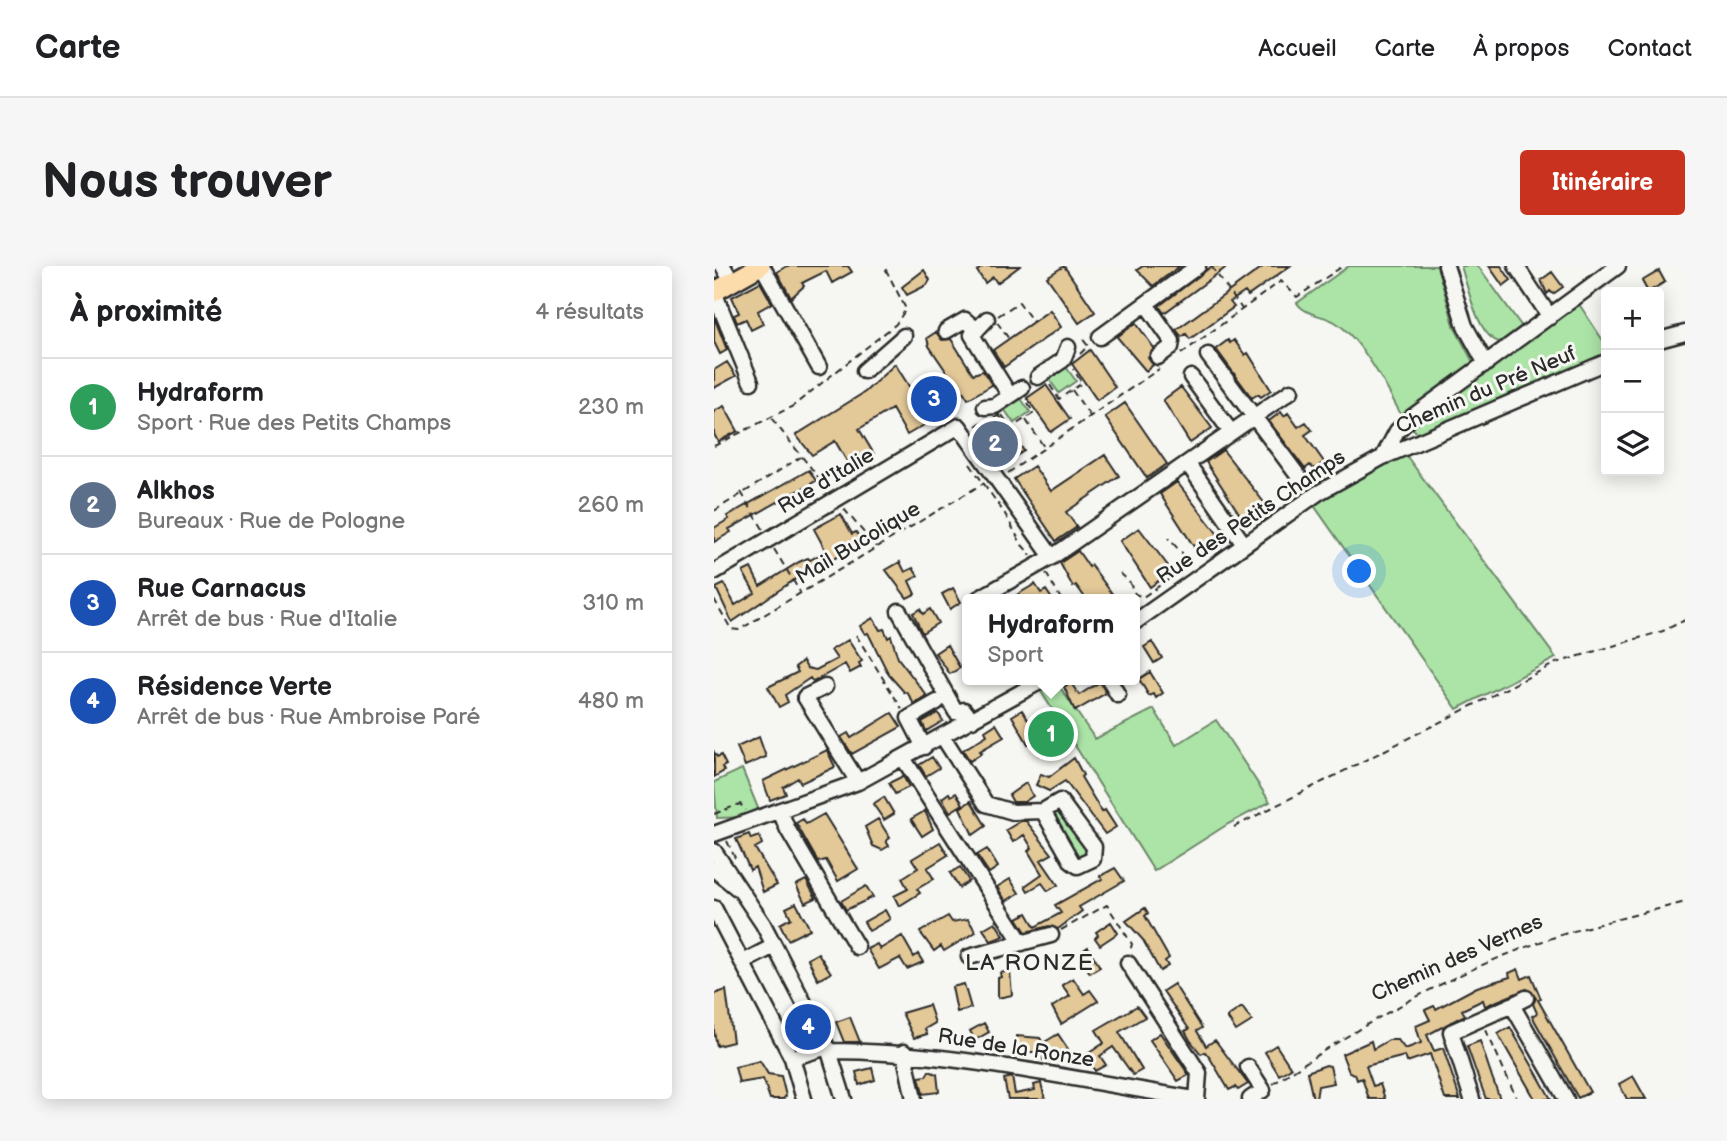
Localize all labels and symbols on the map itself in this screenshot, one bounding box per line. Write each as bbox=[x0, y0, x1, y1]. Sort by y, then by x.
street label: Chemin du Pré Neuf bbox=[1392, 341, 1580, 439]
pin: 3 bbox=[911, 373, 957, 425]
pin: 2 bbox=[972, 418, 1018, 470]
street label: Rue d'Italie bbox=[773, 443, 879, 519]
street label: Rue des Petits Champs bbox=[1152, 445, 1350, 589]
street label: Mail Bucolique bbox=[791, 496, 925, 590]
your location bbox=[1342, 554, 1376, 588]
pin: 1 bbox=[1028, 708, 1074, 760]
street label: Chemin des Vernes bbox=[1368, 909, 1546, 1007]
district label: LA RONZE bbox=[965, 949, 1095, 977]
pin: 4 bbox=[785, 1001, 831, 1053]
street label: Rue de la Ronze bbox=[936, 1023, 1096, 1073]

